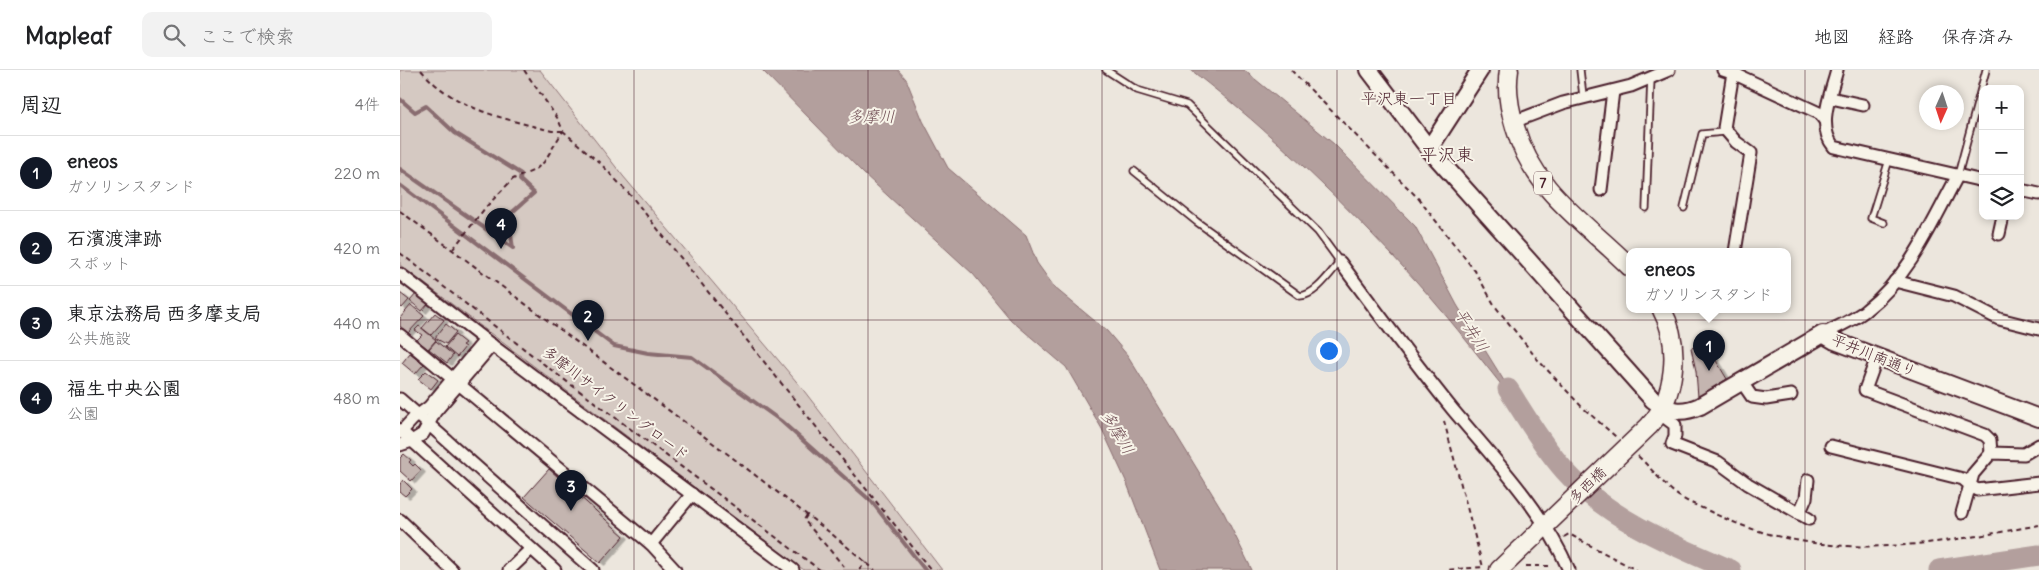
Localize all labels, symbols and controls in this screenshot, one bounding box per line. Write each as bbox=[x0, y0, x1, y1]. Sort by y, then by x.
search box bbox=[142, 12, 492, 57]
text: Mapleaf bbox=[25, 20, 112, 50]
icon: search bbox=[160, 21, 188, 49]
text: ここで検索 bbox=[200, 24, 295, 48]
text: 地図 bbox=[1814, 25, 1850, 48]
text: 経路 bbox=[1878, 25, 1914, 48]
text: 保存済み bbox=[1942, 25, 2014, 48]
north arrow bbox=[1919, 85, 1964, 130]
map controls bbox=[1979, 85, 2024, 220]
button: + bbox=[1979, 85, 2024, 130]
district label: 平沢東一丁目 bbox=[1361, 88, 1457, 108]
text: 周辺 bbox=[20, 91, 62, 118]
text: 4件 bbox=[355, 94, 380, 114]
water label: 多摩川 bbox=[847, 106, 895, 126]
button: − bbox=[1979, 130, 2024, 175]
district label: 平沢東 bbox=[1420, 143, 1474, 166]
text: eneos bbox=[67, 149, 118, 173]
text: 1 bbox=[33, 163, 39, 183]
text: 220 m bbox=[334, 163, 380, 183]
road number: 7 bbox=[1534, 172, 1552, 195]
button: layers bbox=[1979, 175, 2024, 220]
text: ガソリンスタンド bbox=[67, 176, 195, 196]
pin: 4 bbox=[485, 208, 517, 249]
text: 石濱渡津跡 bbox=[67, 226, 162, 250]
text: 2 bbox=[32, 238, 40, 258]
text: 420 m bbox=[334, 238, 380, 258]
popup bbox=[1626, 248, 1791, 313]
text: スポット bbox=[67, 253, 131, 273]
text: eneos bbox=[1644, 257, 1695, 281]
text: ガソリンスタンド bbox=[1644, 284, 1773, 304]
pin: 2 bbox=[572, 300, 604, 341]
text: 東京法務局 西多摩支局 bbox=[67, 301, 262, 325]
water label: 平井川 bbox=[1451, 304, 1493, 356]
text: 3 bbox=[31, 313, 41, 333]
text: 440 m bbox=[333, 313, 380, 333]
text: 公共施設 bbox=[67, 328, 131, 348]
street label: 平井川南通り bbox=[1829, 329, 1919, 381]
pin: 1 bbox=[1693, 330, 1725, 371]
your location bbox=[1316, 338, 1342, 364]
street label: 多摩川サイクリングロード bbox=[539, 342, 693, 464]
text: 福生中央公園 bbox=[67, 376, 181, 400]
text: 4 bbox=[31, 388, 41, 408]
text: 480 m bbox=[333, 388, 380, 408]
text: 公園 bbox=[67, 403, 99, 423]
water label: 多摩川 bbox=[1097, 406, 1139, 458]
street label: 多西橋 bbox=[1564, 463, 1610, 507]
pin: 3 bbox=[555, 470, 587, 511]

